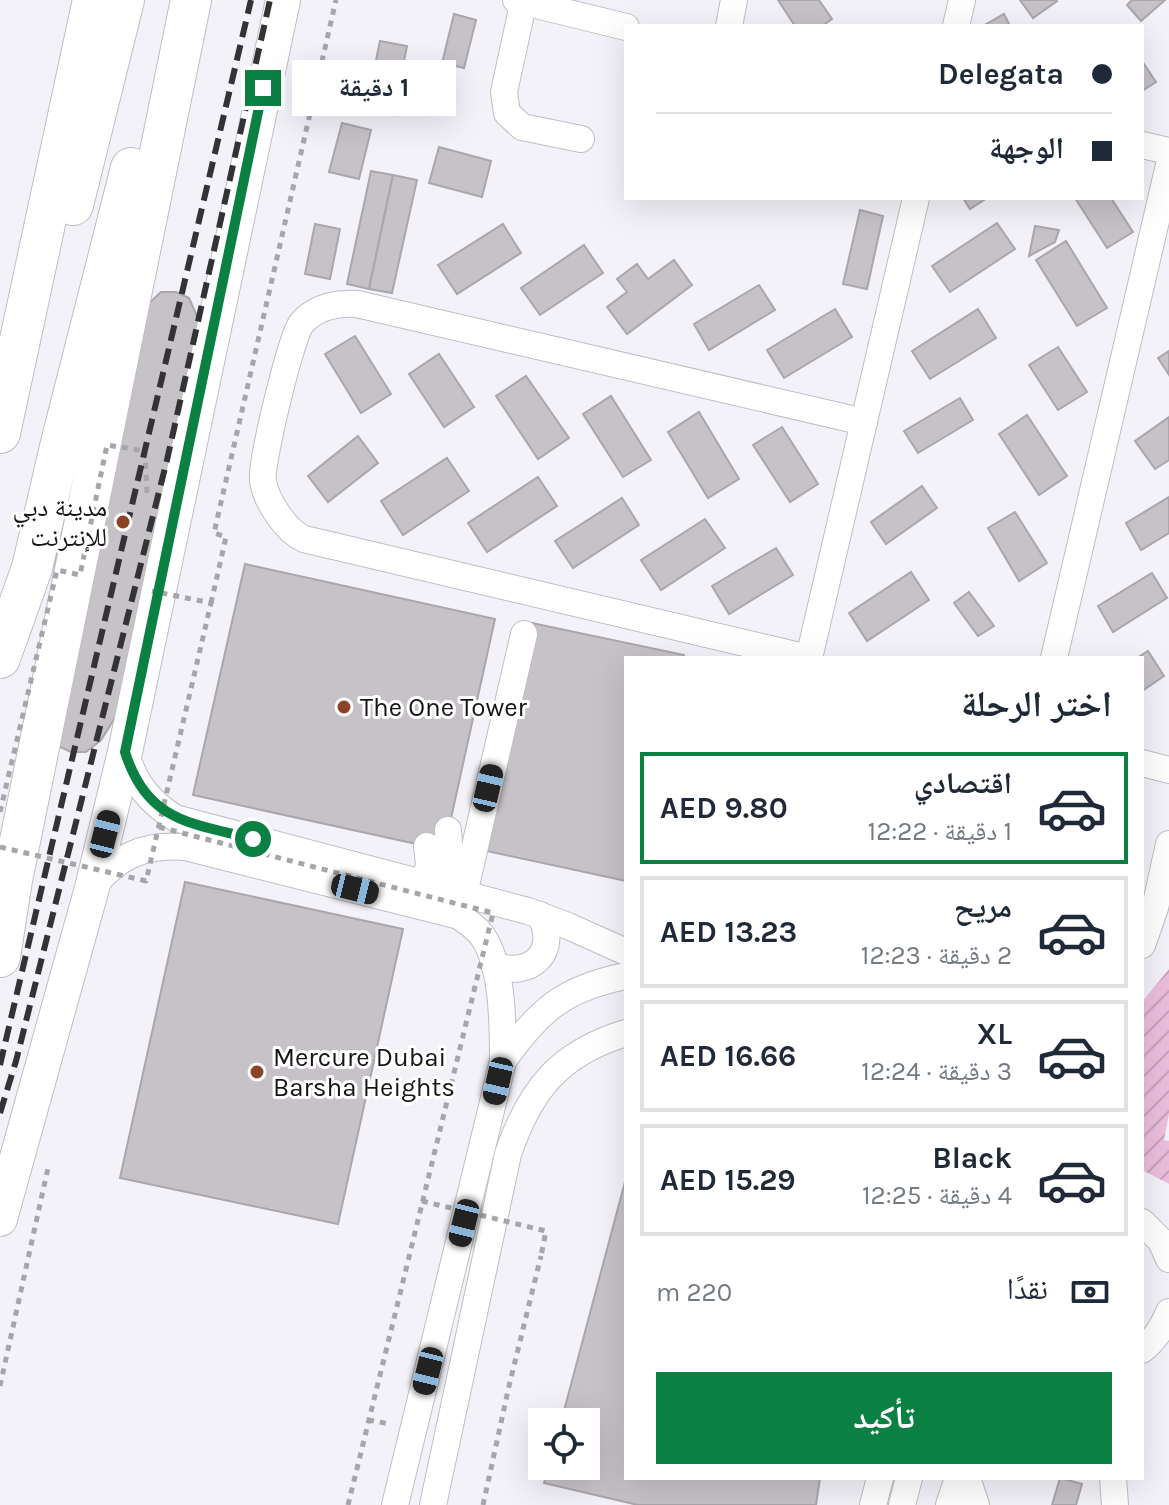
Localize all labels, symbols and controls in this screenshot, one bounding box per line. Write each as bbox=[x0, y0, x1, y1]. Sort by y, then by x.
text: Delegata bbox=[938, 56, 1064, 92]
callout: 1 دقيقة bbox=[291, 60, 455, 116]
route end bbox=[245, 70, 281, 106]
text: 1 دقيقة bbox=[339, 72, 409, 103]
text: الوجهة bbox=[989, 130, 1064, 166]
place label: مدينة دبي للإنترنت bbox=[13, 492, 107, 553]
marker: مدينة دبي للإنترنت bbox=[114, 513, 132, 531]
text: اختر الرحلة bbox=[961, 683, 1112, 725]
place label: The One Tower bbox=[360, 692, 528, 723]
marker: The One Tower bbox=[335, 698, 353, 716]
car bbox=[471, 762, 505, 814]
text: اقتصادي bbox=[914, 765, 1012, 801]
icon: car bbox=[1036, 772, 1108, 844]
text: AED 9.80 bbox=[660, 790, 788, 826]
car bbox=[88, 808, 122, 860]
text: 1 دقيقة · 12:22 bbox=[868, 816, 1012, 847]
route start bbox=[235, 821, 271, 857]
car bbox=[329, 872, 381, 906]
text: مريح bbox=[954, 889, 1012, 925]
icon: car bbox=[1036, 896, 1108, 968]
text: AED 13.23 bbox=[660, 914, 797, 950]
text: 2 دقيقة · 12:23 bbox=[861, 940, 1012, 971]
text: XL bbox=[977, 1016, 1012, 1052]
icon: car bbox=[1036, 1020, 1108, 1092]
text: AED 16.66 bbox=[660, 1038, 796, 1074]
place label: Mercure Dubai Barsha Heights bbox=[273, 1042, 455, 1103]
car bbox=[481, 1055, 515, 1107]
text: 3 دقيقة · 12:24 bbox=[861, 1056, 1012, 1087]
marker: Mercure Dubai Barsha Heights bbox=[248, 1063, 266, 1081]
text: Black bbox=[932, 1140, 1012, 1176]
icon: car bbox=[1036, 1144, 1108, 1216]
text: AED 15.29 bbox=[660, 1162, 796, 1198]
text: 4 دقيقة · 12:25 bbox=[862, 1180, 1012, 1211]
car bbox=[447, 1197, 481, 1249]
icon: cash bbox=[1068, 1270, 1112, 1314]
text: نقدًا bbox=[1007, 1271, 1048, 1307]
text: 220 m bbox=[656, 1277, 732, 1308]
car bbox=[411, 1345, 445, 1397]
button: تأكيد bbox=[656, 1372, 1112, 1464]
map controls bbox=[528, 1408, 600, 1480]
button: locate bbox=[528, 1408, 600, 1480]

